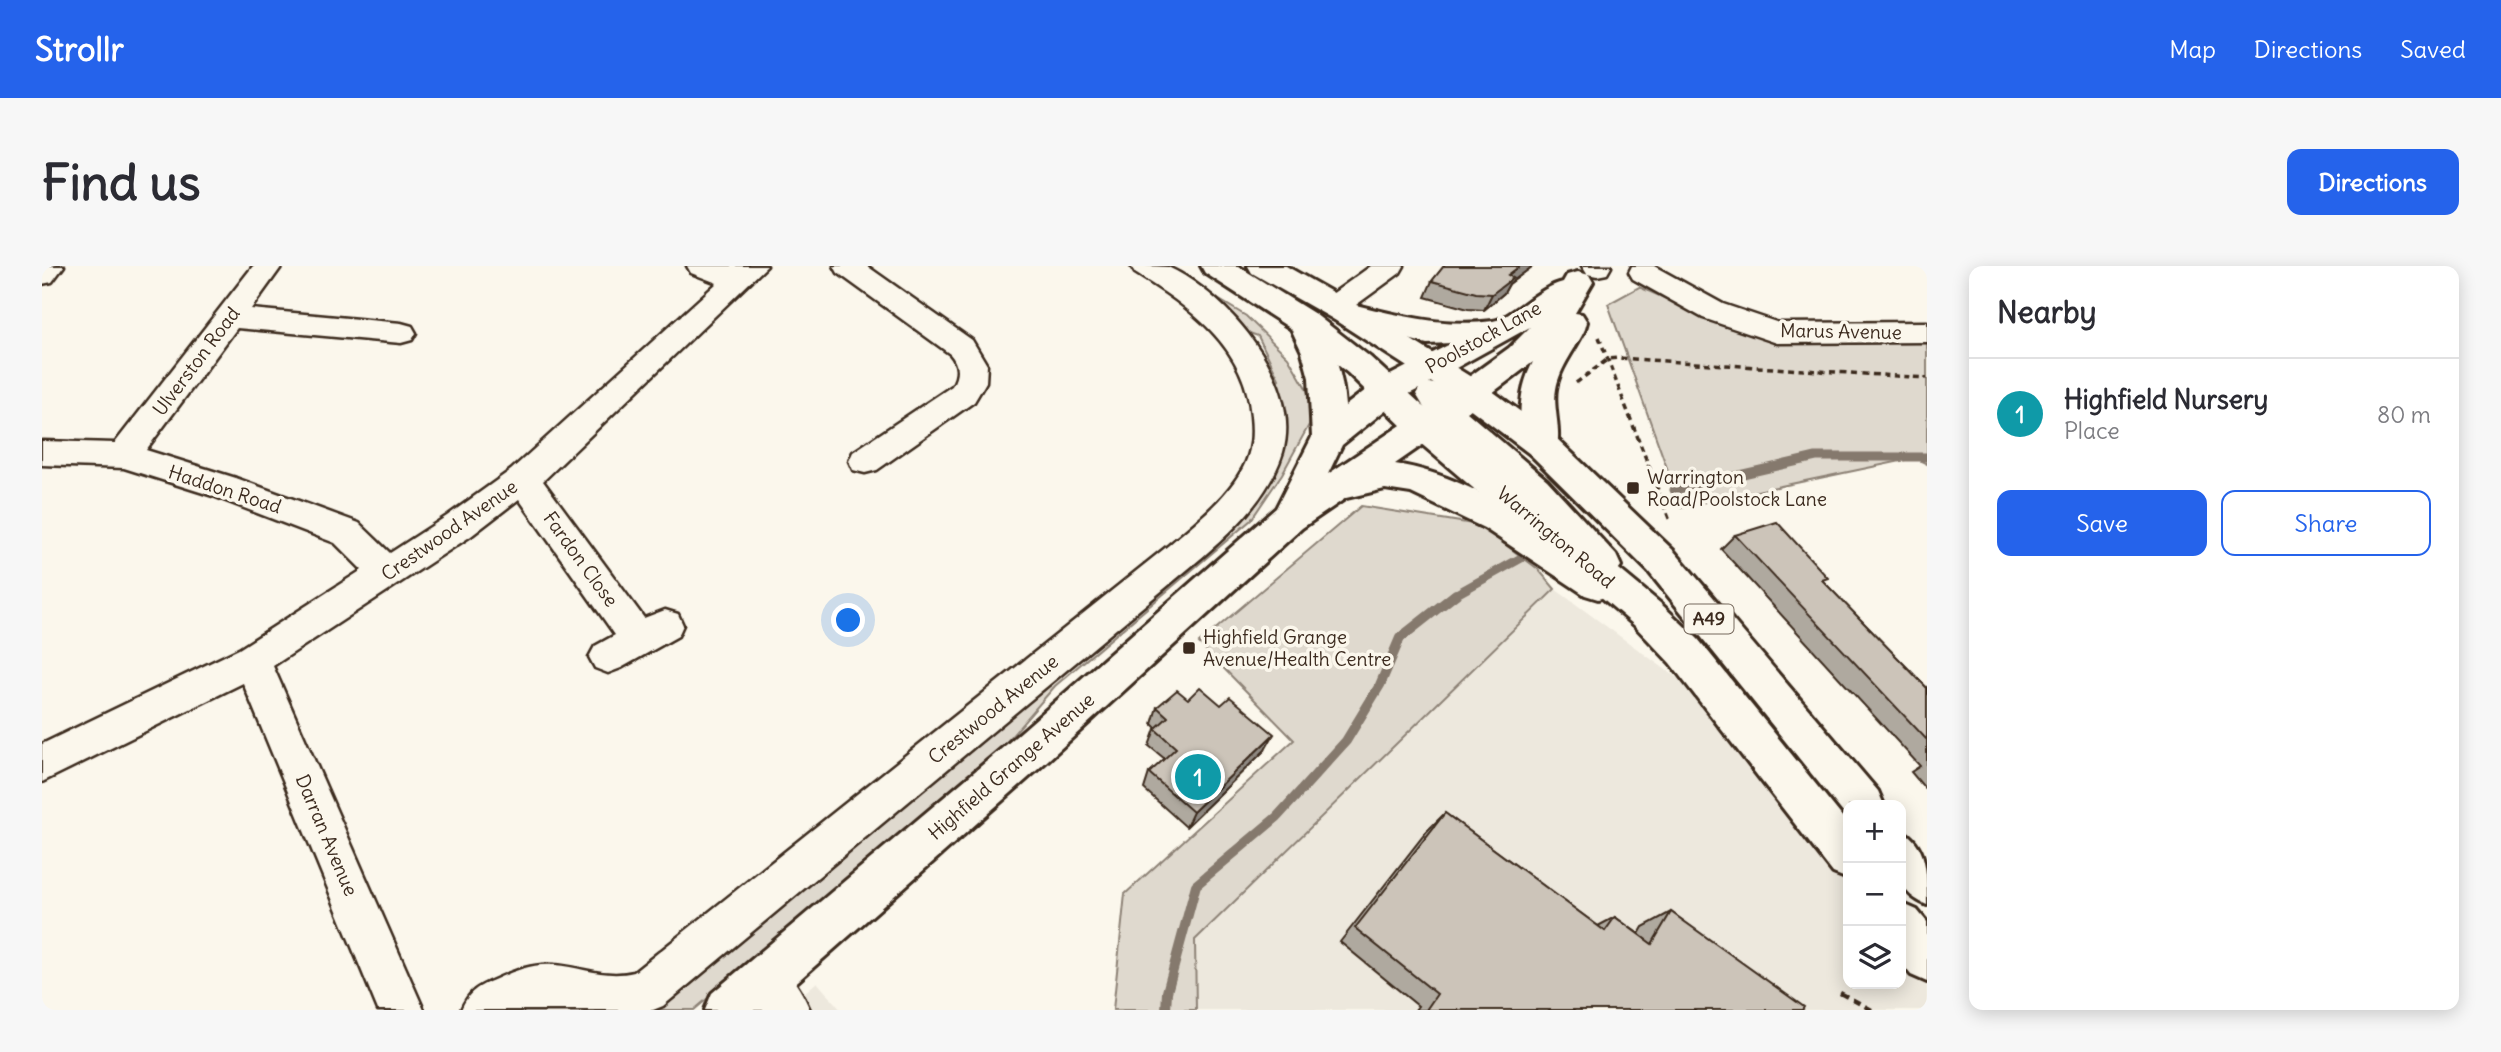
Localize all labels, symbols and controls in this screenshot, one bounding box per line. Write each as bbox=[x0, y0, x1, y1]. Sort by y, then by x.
text: Strollr bbox=[35, 28, 124, 70]
text: Map bbox=[2169, 34, 2216, 64]
text: Directions bbox=[2254, 34, 2362, 64]
text: Saved bbox=[2400, 34, 2466, 64]
button: Directions bbox=[2287, 149, 2459, 215]
text: Find us bbox=[42, 152, 200, 213]
text: Nearby bbox=[1997, 293, 2097, 331]
street label: Poolstock Lane bbox=[1421, 295, 1545, 379]
street label: Ulverston Road bbox=[147, 302, 245, 420]
street label: Marus Avenue bbox=[1780, 318, 1902, 344]
text: Highfield Nursery bbox=[2064, 383, 2268, 416]
text: 1 bbox=[2015, 400, 2025, 429]
text: 80 m bbox=[2377, 400, 2431, 429]
text: Place bbox=[2064, 416, 2120, 445]
street label: Haddon Road bbox=[165, 459, 285, 519]
place label: Warrington Road/Poolstock Lane bbox=[1647, 465, 1827, 511]
street label: Crestwood Avenue bbox=[376, 474, 522, 586]
marker: Warrington Road/Poolstock Lane bbox=[1625, 480, 1641, 496]
street label: Warrington Road bbox=[1492, 481, 1620, 593]
button: Save bbox=[1997, 490, 2207, 556]
button: Share bbox=[2221, 490, 2431, 556]
street label: Fardon Close bbox=[538, 507, 624, 611]
your location bbox=[831, 603, 865, 637]
road number: A49 bbox=[1684, 604, 1734, 634]
place label: Highfield Grange Avenue/Health Centre bbox=[1203, 625, 1391, 671]
marker: Highfield Grange Avenue/Health Centre bbox=[1181, 640, 1197, 656]
street label: Crestwood Avenue bbox=[923, 649, 1063, 769]
street label: Highfield Grange Avenue bbox=[923, 687, 1099, 845]
pin: 1 bbox=[1175, 751, 1221, 803]
street label: Darran Avenue bbox=[291, 771, 363, 899]
map controls bbox=[1843, 800, 1906, 989]
button: + bbox=[1843, 800, 1906, 863]
button: − bbox=[1843, 863, 1906, 926]
button: layers bbox=[1843, 926, 1906, 989]

